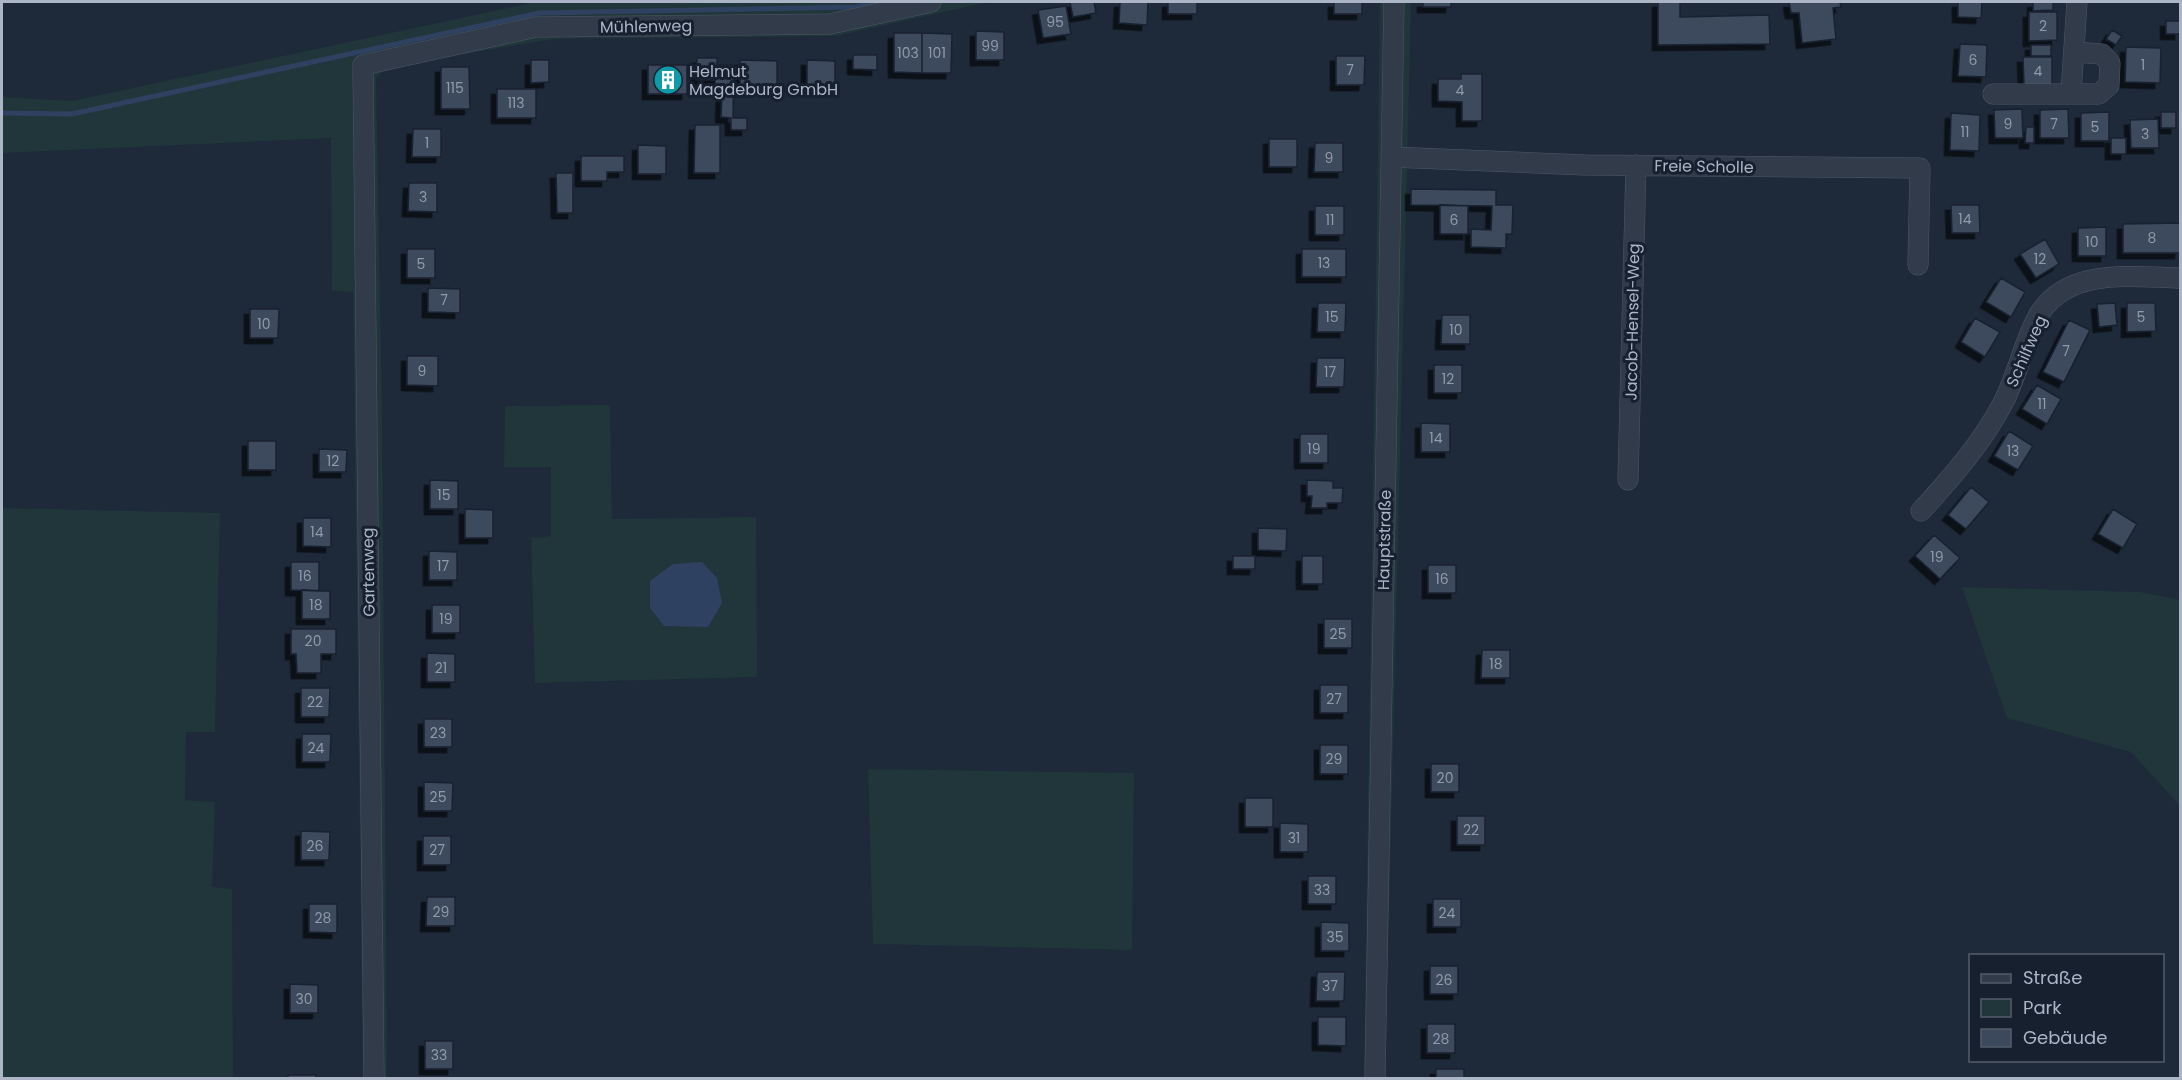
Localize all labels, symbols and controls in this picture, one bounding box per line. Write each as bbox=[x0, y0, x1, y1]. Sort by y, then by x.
house number: 95 bbox=[1046, 12, 1064, 32]
street label: Mühlenweg bbox=[600, 14, 692, 39]
house number: 2 bbox=[2039, 16, 2047, 36]
house number: 99 bbox=[981, 36, 999, 56]
house number: 103 bbox=[897, 43, 919, 63]
house number: 101 bbox=[928, 43, 946, 63]
house number: 6 bbox=[1969, 50, 1978, 70]
house number: 1 bbox=[2141, 55, 2145, 75]
place label: Helmut Magdeburg GmbH bbox=[689, 60, 838, 101]
house number: 7 bbox=[1346, 60, 1354, 80]
house number: 4 bbox=[2034, 61, 2043, 81]
building icon: Helmut Magdeburg GmbH bbox=[652, 64, 684, 96]
house number: 115 bbox=[446, 78, 464, 98]
house number: 4 bbox=[1456, 80, 1465, 100]
house number: 113 bbox=[507, 93, 525, 113]
house number: 9 bbox=[2004, 114, 2012, 134]
house number: 7 bbox=[2050, 114, 2058, 134]
house number: 5 bbox=[2091, 117, 2099, 137]
house number: 11 bbox=[1961, 122, 1969, 142]
house number: 3 bbox=[2141, 124, 2149, 144]
house number: 1 bbox=[425, 133, 429, 153]
house number: 9 bbox=[1325, 148, 1333, 168]
street label: Freie Scholle bbox=[1654, 154, 1754, 179]
house number: 3 bbox=[419, 187, 427, 207]
house number: 14 bbox=[1958, 209, 1972, 229]
house number: 11 bbox=[1326, 210, 1334, 230]
house number: 6 bbox=[1450, 210, 1459, 230]
house number: 8 bbox=[2148, 228, 2157, 248]
house number: 10 bbox=[2085, 232, 2099, 252]
street label: Jacob-Hensel-Weg bbox=[1620, 243, 1645, 401]
house number: 12 bbox=[2034, 249, 2046, 269]
house number: 13 bbox=[1318, 253, 1330, 273]
house number: 5 bbox=[417, 254, 425, 274]
house number: 7 bbox=[440, 290, 448, 310]
house number: 15 bbox=[1325, 307, 1339, 327]
house number: 5 bbox=[2137, 307, 2145, 327]
street label: Schilfweg bbox=[2000, 312, 2052, 391]
house number: 10 bbox=[257, 314, 271, 334]
house number: 10 bbox=[1449, 320, 1463, 340]
house number: 7 bbox=[2062, 341, 2070, 361]
house number: 9 bbox=[418, 361, 426, 381]
house number: 17 bbox=[1324, 362, 1336, 382]
house number: 12 bbox=[1442, 369, 1454, 389]
house number: 11 bbox=[2038, 394, 2046, 414]
house number: 14 bbox=[1429, 428, 1443, 448]
house number: 19 bbox=[1307, 439, 1321, 459]
house number: 13 bbox=[2007, 441, 2019, 461]
house number: 12 bbox=[327, 451, 339, 471]
house number: 15 bbox=[437, 485, 451, 505]
street label: Hauptstraße bbox=[1372, 489, 1397, 590]
house number: 14 bbox=[310, 522, 324, 542]
street label: Gartenweg bbox=[356, 527, 381, 617]
house number: 19 bbox=[1930, 547, 1944, 567]
house number: 17 bbox=[437, 556, 449, 576]
house number: 16 bbox=[298, 566, 312, 586]
house number: 16 bbox=[1435, 569, 1449, 589]
house number: 18 bbox=[309, 595, 323, 615]
house number: 19 bbox=[439, 609, 453, 629]
house number: 25 bbox=[1330, 624, 1346, 644]
house number: 20 bbox=[305, 631, 321, 651]
house number: 18 bbox=[1489, 654, 1503, 674]
house number: 21 bbox=[435, 658, 447, 678]
house number: 27 bbox=[1326, 689, 1342, 709]
house number: 22 bbox=[307, 692, 323, 712]
house number: 23 bbox=[430, 723, 446, 743]
house number: 24 bbox=[308, 738, 325, 758]
house number: 29 bbox=[1326, 749, 1342, 769]
house number: 20 bbox=[1437, 768, 1453, 788]
house number: 25 bbox=[430, 787, 446, 807]
house number: 22 bbox=[1463, 820, 1479, 840]
house number: 31 bbox=[1288, 828, 1300, 848]
house number: 26 bbox=[307, 836, 324, 856]
house number: 27 bbox=[429, 840, 445, 860]
house number: 33 bbox=[1314, 880, 1330, 900]
house number: 29 bbox=[433, 902, 449, 922]
house number: 24 bbox=[1439, 903, 1456, 923]
house number: 28 bbox=[315, 908, 332, 928]
house number: 35 bbox=[1326, 927, 1344, 947]
legend bbox=[1969, 954, 2164, 1062]
text: Straße bbox=[2023, 965, 2082, 990]
house number: 26 bbox=[1436, 970, 1453, 990]
house number: 37 bbox=[1322, 976, 1338, 996]
house number: 30 bbox=[295, 989, 313, 1009]
text: Park bbox=[2023, 995, 2062, 1020]
text: Gebäude bbox=[2023, 1025, 2107, 1050]
house number: 28 bbox=[1433, 1029, 1450, 1049]
house number: 33 bbox=[431, 1045, 447, 1065]

